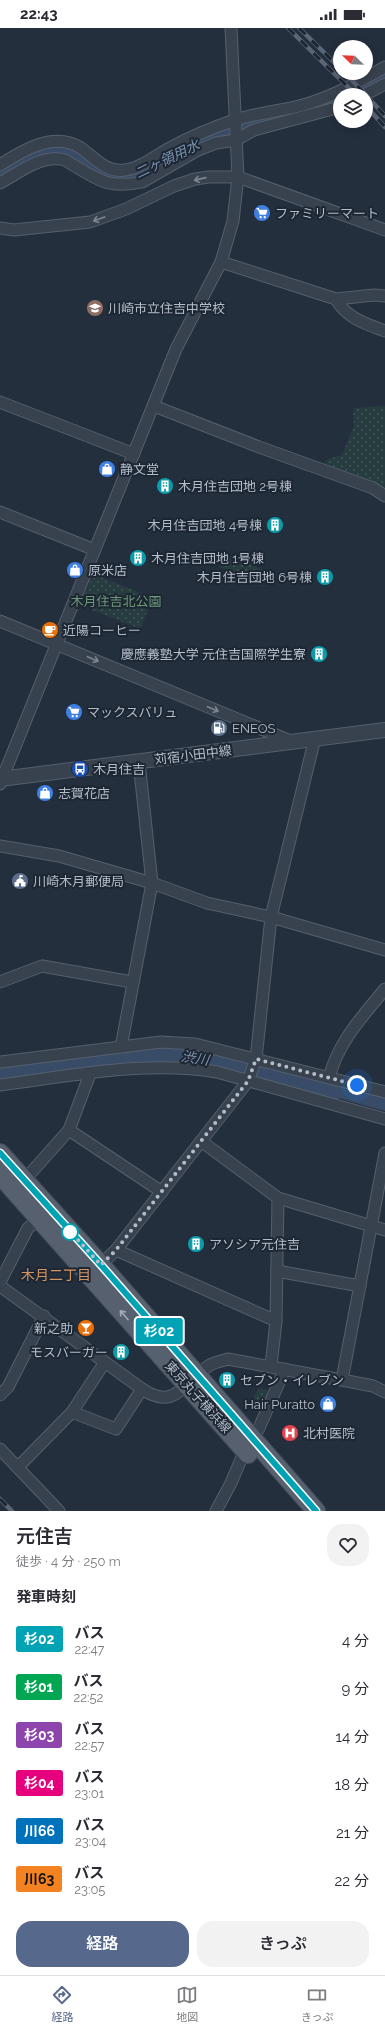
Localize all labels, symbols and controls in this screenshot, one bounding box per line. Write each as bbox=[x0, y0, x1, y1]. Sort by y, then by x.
text: 22:43 bbox=[20, 5, 58, 23]
north arrow bbox=[333, 40, 373, 80]
map controls bbox=[333, 40, 373, 128]
button: layers bbox=[333, 88, 373, 128]
water label: 二ヶ領用水 bbox=[132, 136, 204, 182]
one-way arrow bbox=[193, 175, 206, 183]
supermarket icon: ファミリーマート bbox=[252, 203, 272, 223]
place label: ファミリーマート bbox=[275, 206, 379, 221]
one-way arrow bbox=[93, 215, 105, 223]
school or university icon: 川崎市立住吉中学校 bbox=[85, 298, 105, 318]
place label: 川崎市立住吉中学校 bbox=[108, 301, 225, 316]
shop icon: 静文堂 bbox=[97, 459, 117, 479]
place label: 静文堂 bbox=[120, 462, 159, 477]
building icon: 木月住吉団地 2号棟 bbox=[155, 476, 175, 496]
place label: 木月住吉団地 2号棟 bbox=[178, 479, 292, 494]
building icon: 木月住吉団地 4号棟 bbox=[265, 515, 285, 535]
place label: 木月住吉団地 4号棟 bbox=[148, 518, 262, 533]
building icon: 木月住吉団地 1号棟 bbox=[128, 548, 148, 568]
place label: 木月住吉団地 1号棟 bbox=[151, 551, 264, 566]
shop icon: 原米店 bbox=[65, 560, 85, 580]
place label: 原米店 bbox=[88, 563, 127, 578]
building icon: 木月住吉団地 6号棟 bbox=[315, 567, 335, 587]
place label: 木月住吉団地 6号棟 bbox=[197, 570, 312, 585]
park label: 木月住吉北公園 bbox=[70, 594, 162, 609]
cafe icon: 近陽コーヒー bbox=[40, 620, 60, 640]
place label: 近陽コーヒー bbox=[63, 623, 141, 638]
building icon: 慶應義塾大学 元住吉国際学生寮 bbox=[309, 644, 329, 664]
place label: 慶應義塾大学 元住吉国際学生寮 bbox=[121, 647, 306, 662]
one-way arrow bbox=[87, 656, 99, 663]
supermarket icon: マックスバリュ bbox=[64, 702, 84, 722]
place label: マックスバリュ bbox=[87, 705, 178, 720]
one-way arrow bbox=[207, 706, 219, 713]
fuel station icon: ENEOS bbox=[209, 718, 229, 738]
place label: ENEOS bbox=[232, 721, 275, 736]
street label: 苅宿小田中線 bbox=[153, 743, 233, 767]
bus stop icon: 木月住吉 bbox=[70, 759, 90, 779]
place label: 木月住吉 bbox=[93, 762, 145, 777]
shop icon: 志賀花店 bbox=[35, 783, 55, 803]
place label: 志賀花店 bbox=[58, 786, 110, 801]
public building icon: 川崎木月郵便局 bbox=[10, 871, 30, 891]
place label: 川崎木月郵便局 bbox=[33, 874, 124, 889]
water label: 渋川 bbox=[180, 1048, 212, 1068]
your location bbox=[347, 1075, 367, 1095]
unlabelled marker bbox=[61, 1223, 79, 1241]
building icon: アソシア元住吉 bbox=[186, 1234, 206, 1254]
place label: アソシア元住吉 bbox=[209, 1237, 300, 1252]
district label: 木月二丁目 bbox=[21, 1267, 91, 1283]
one-way arrow bbox=[120, 1310, 129, 1320]
bar icon: 新之助 bbox=[76, 1318, 96, 1338]
line badge: 杉02 bbox=[136, 1318, 182, 1344]
place label: 新之助 bbox=[34, 1321, 73, 1336]
text: 杉02 bbox=[144, 1323, 174, 1339]
building icon: モスバーガー bbox=[111, 1342, 131, 1362]
place label: モスバーガー bbox=[30, 1345, 108, 1360]
street label: 東京丸子横浜線 bbox=[162, 1358, 234, 1436]
building icon: セブン・イレブン bbox=[217, 1370, 237, 1390]
place label: セブン・イレブン bbox=[240, 1373, 344, 1388]
shop icon: Hair Puratto bbox=[318, 1394, 338, 1414]
place label: Hair Puratto bbox=[244, 1397, 315, 1412]
hospital icon: 北村医院 bbox=[280, 1423, 300, 1443]
place label: 北村医院 bbox=[303, 1426, 355, 1441]
button: heart bbox=[327, 1524, 369, 1566]
text: 元住吉 bbox=[16, 1525, 73, 1547]
text: 徒歩 · 4 分 · 250 m bbox=[16, 1554, 121, 1569]
text: 発車時刻 bbox=[16, 1588, 76, 1606]
text: バス bbox=[75, 1624, 105, 1642]
text: 杉02 bbox=[24, 1631, 55, 1647]
text: 4 分 bbox=[342, 1632, 369, 1650]
text: 22:47 bbox=[75, 1642, 104, 1657]
text: バス bbox=[74, 1672, 104, 1690]
text: 杉01 bbox=[24, 1679, 54, 1695]
text: 9 分 bbox=[341, 1680, 369, 1698]
text: 22:52 bbox=[74, 1690, 103, 1705]
text: バス bbox=[74, 1720, 104, 1738]
text: 杉03 bbox=[24, 1727, 54, 1743]
text: 14 分 bbox=[336, 1728, 369, 1746]
text: 22:57 bbox=[74, 1738, 104, 1753]
text: バス bbox=[75, 1768, 105, 1786]
text: 杉04 bbox=[24, 1775, 55, 1791]
text: 18 分 bbox=[335, 1776, 369, 1794]
text: 23:01 bbox=[75, 1786, 104, 1801]
text: バス bbox=[75, 1816, 105, 1834]
text: 川66 bbox=[24, 1823, 55, 1839]
text: 21 分 bbox=[336, 1824, 369, 1842]
text: 23:04 bbox=[75, 1834, 106, 1849]
text: バス bbox=[74, 1864, 104, 1882]
text: 川63 bbox=[24, 1871, 54, 1887]
text: 22 分 bbox=[335, 1872, 369, 1890]
text: 23:05 bbox=[74, 1882, 105, 1897]
button: 経路 bbox=[16, 1921, 189, 1967]
button: きっぷ bbox=[197, 1921, 369, 1967]
tab: 経路 bbox=[51, 1984, 73, 2024]
tab: 地図 bbox=[176, 1984, 198, 2024]
tab: きっぷ bbox=[301, 1984, 334, 2024]

